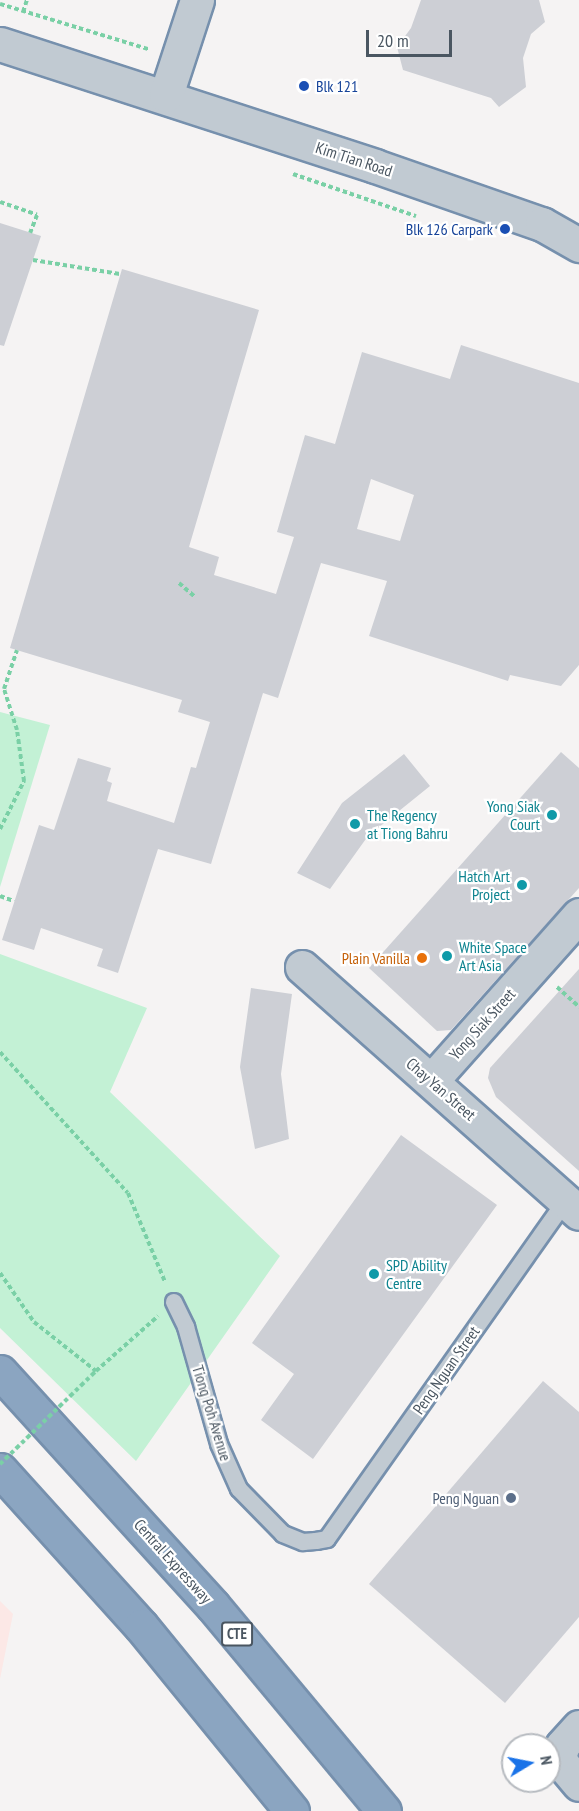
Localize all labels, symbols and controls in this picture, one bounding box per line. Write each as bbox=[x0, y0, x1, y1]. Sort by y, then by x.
scale bar bbox=[369, 18, 454, 56]
text: 20 m bbox=[377, 29, 409, 52]
place label: Blk 121 bbox=[316, 76, 358, 96]
marker: Blk 121 bbox=[297, 79, 311, 93]
street label: Kim Tian Road bbox=[313, 138, 395, 180]
place label: Blk 126 Carpark bbox=[405, 219, 493, 239]
marker: Blk 126 Carpark bbox=[498, 222, 512, 236]
place label: Yong Siak Court bbox=[487, 796, 540, 834]
place label: The Regency at Tiong Bahru bbox=[367, 805, 448, 843]
marker: Yong Siak Court bbox=[545, 808, 559, 822]
marker: The Regency at Tiong Bahru bbox=[348, 817, 362, 831]
place label: Hatch Art Project bbox=[458, 866, 510, 904]
marker: Hatch Art Project bbox=[515, 878, 529, 892]
place label: White Space Art Asia bbox=[459, 937, 527, 975]
place label: Plain Vanilla bbox=[341, 948, 410, 968]
marker: White Space Art Asia bbox=[440, 949, 454, 963]
marker: Plain Vanilla bbox=[415, 951, 429, 965]
street label: Yong Siak Street bbox=[445, 984, 519, 1064]
street label: Chay Yan Street bbox=[402, 1053, 480, 1125]
place label: SPD Ability Centre bbox=[386, 1255, 447, 1293]
marker: SPD Ability Centre bbox=[367, 1267, 381, 1281]
street label: Peng Nguan Street bbox=[409, 1322, 483, 1418]
street label: Tiong Poh Avenue bbox=[188, 1363, 236, 1463]
place label: Peng Nguan bbox=[432, 1488, 499, 1508]
marker: Peng Nguan bbox=[504, 1491, 518, 1505]
street label: Central Expressway bbox=[130, 1515, 216, 1607]
road number: CTE bbox=[220, 1622, 254, 1646]
north arrow bbox=[501, 1733, 561, 1793]
text: N bbox=[536, 1754, 557, 1766]

